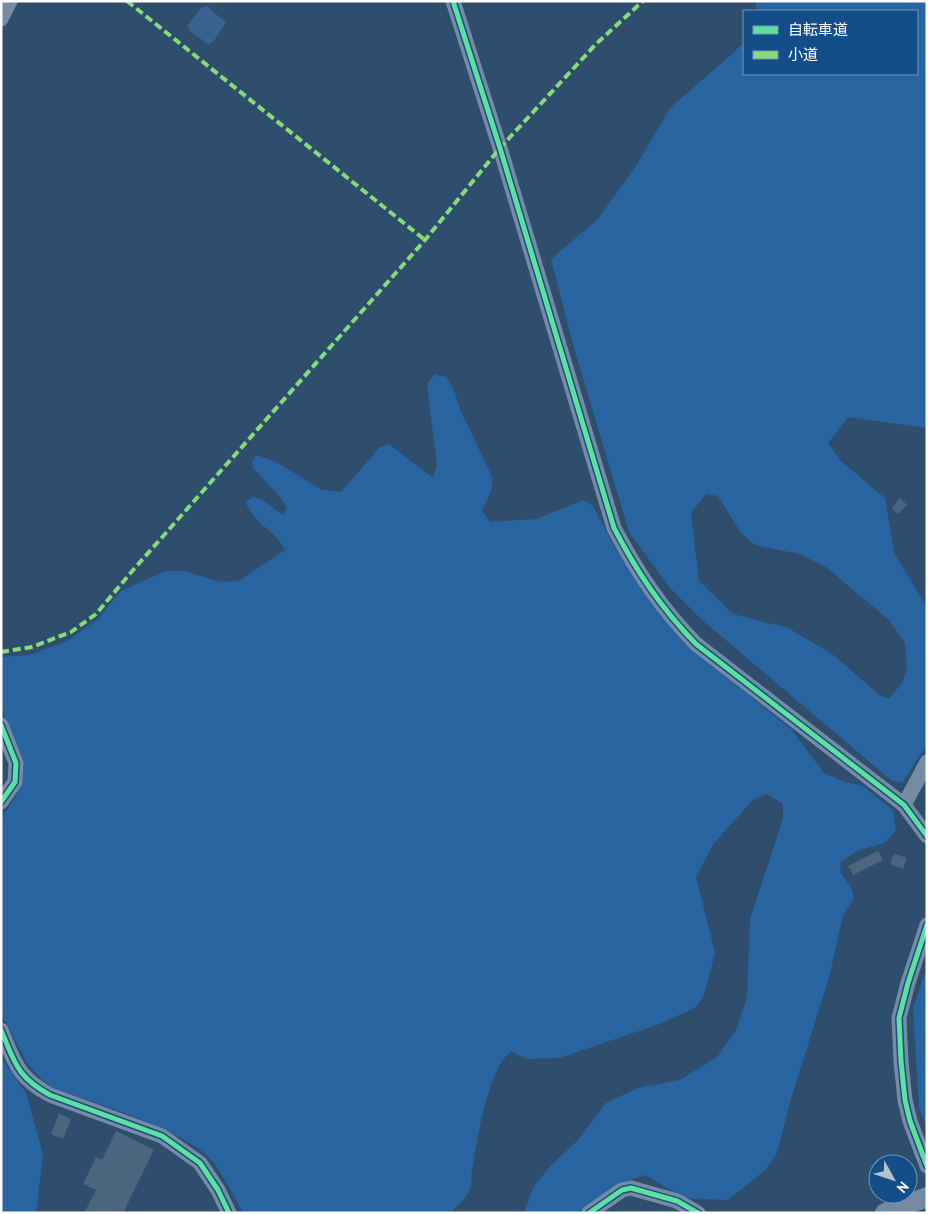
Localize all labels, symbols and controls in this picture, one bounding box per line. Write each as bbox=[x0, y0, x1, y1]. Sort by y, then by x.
legend bbox=[743, 10, 918, 75]
text: 自転車道 bbox=[788, 22, 848, 41]
text: 小道 bbox=[788, 47, 818, 66]
north arrow bbox=[868, 1154, 918, 1204]
text: N bbox=[892, 1177, 912, 1196]

